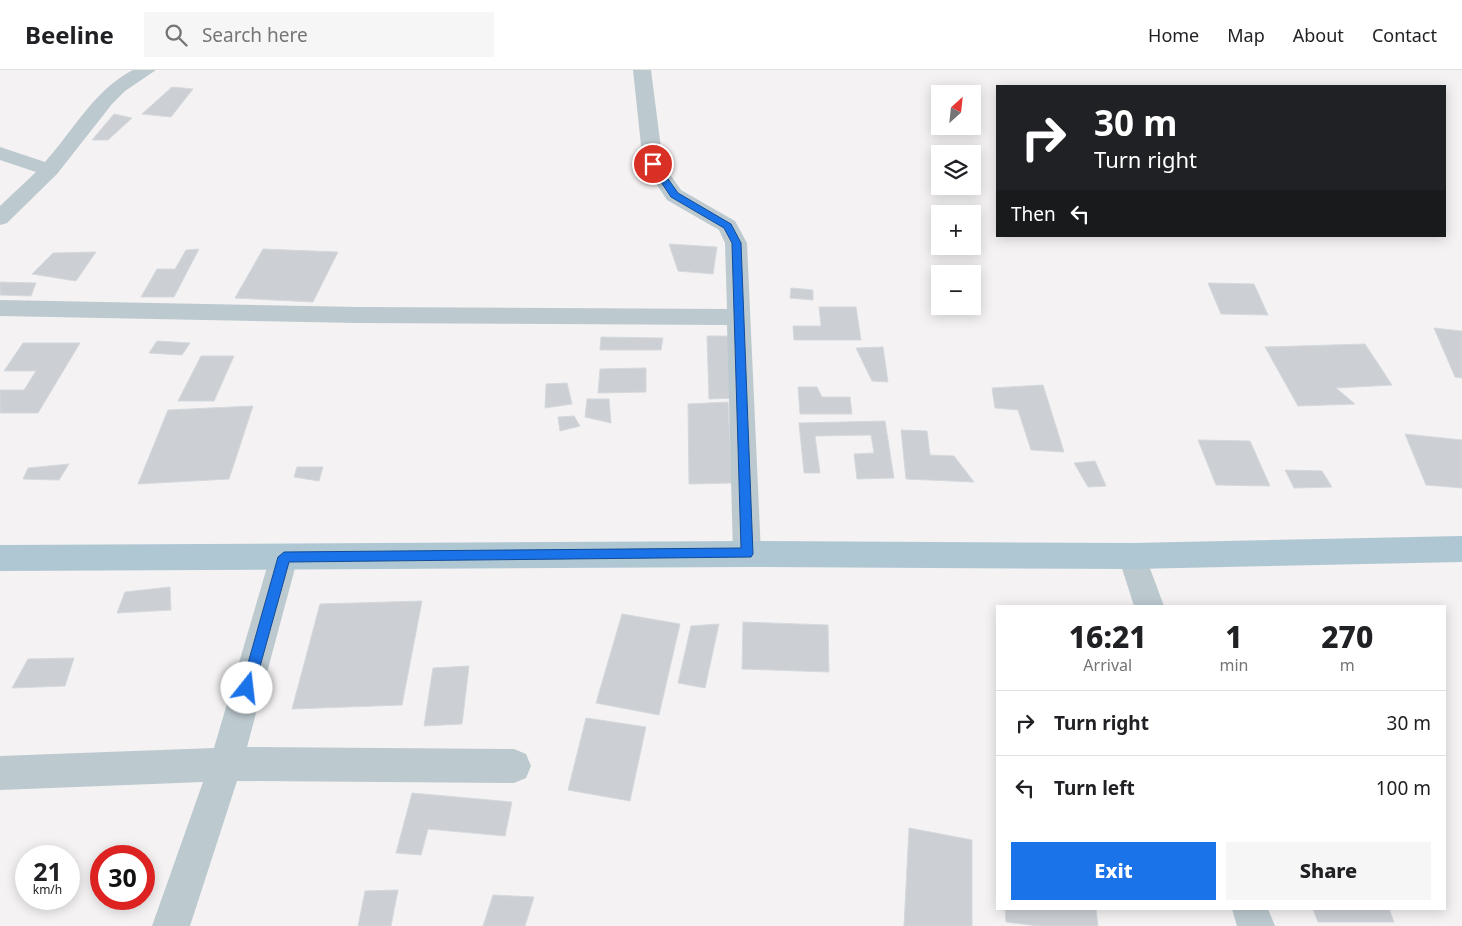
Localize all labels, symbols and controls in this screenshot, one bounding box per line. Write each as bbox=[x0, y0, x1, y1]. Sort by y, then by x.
search box bbox=[144, 12, 494, 57]
text: Beeline bbox=[25, 18, 114, 51]
icon: search bbox=[162, 21, 190, 49]
text: Search here bbox=[202, 22, 308, 48]
text: Home bbox=[1148, 23, 1199, 47]
text: Map bbox=[1227, 23, 1265, 47]
text: About bbox=[1293, 23, 1344, 47]
text: Contact bbox=[1372, 23, 1437, 47]
north arrow bbox=[931, 85, 981, 135]
map controls bbox=[931, 85, 981, 315]
text: 30 m bbox=[1094, 99, 1177, 146]
icon: right bbox=[1011, 105, 1076, 170]
pin bbox=[632, 143, 674, 185]
text: Turn right bbox=[1094, 144, 1197, 174]
button: layers bbox=[931, 145, 981, 195]
icon: arrive bbox=[639, 150, 667, 178]
icon: left bbox=[1066, 200, 1094, 228]
text: Then bbox=[1011, 201, 1056, 227]
button: + bbox=[931, 205, 981, 255]
button: − bbox=[931, 265, 981, 315]
text: 16:21 bbox=[1069, 616, 1147, 657]
text: 1 bbox=[1225, 616, 1243, 657]
text: 270 bbox=[1321, 616, 1373, 657]
text: Arrival bbox=[1083, 654, 1132, 676]
text: min bbox=[1219, 654, 1248, 676]
text: m bbox=[1340, 654, 1355, 676]
position arrow bbox=[220, 661, 272, 713]
icon: right bbox=[1011, 709, 1039, 737]
text: Turn right bbox=[1054, 710, 1149, 736]
text: 30 m bbox=[1387, 710, 1431, 736]
icon: left bbox=[1011, 774, 1039, 802]
text: Turn left bbox=[1054, 775, 1135, 801]
text: 100 m bbox=[1376, 775, 1431, 801]
button: Exit bbox=[1011, 842, 1216, 900]
button: Share bbox=[1226, 842, 1431, 900]
speed limit sign: 30 bbox=[90, 845, 155, 910]
text: 21 bbox=[33, 854, 62, 888]
text: km/h bbox=[33, 881, 62, 898]

